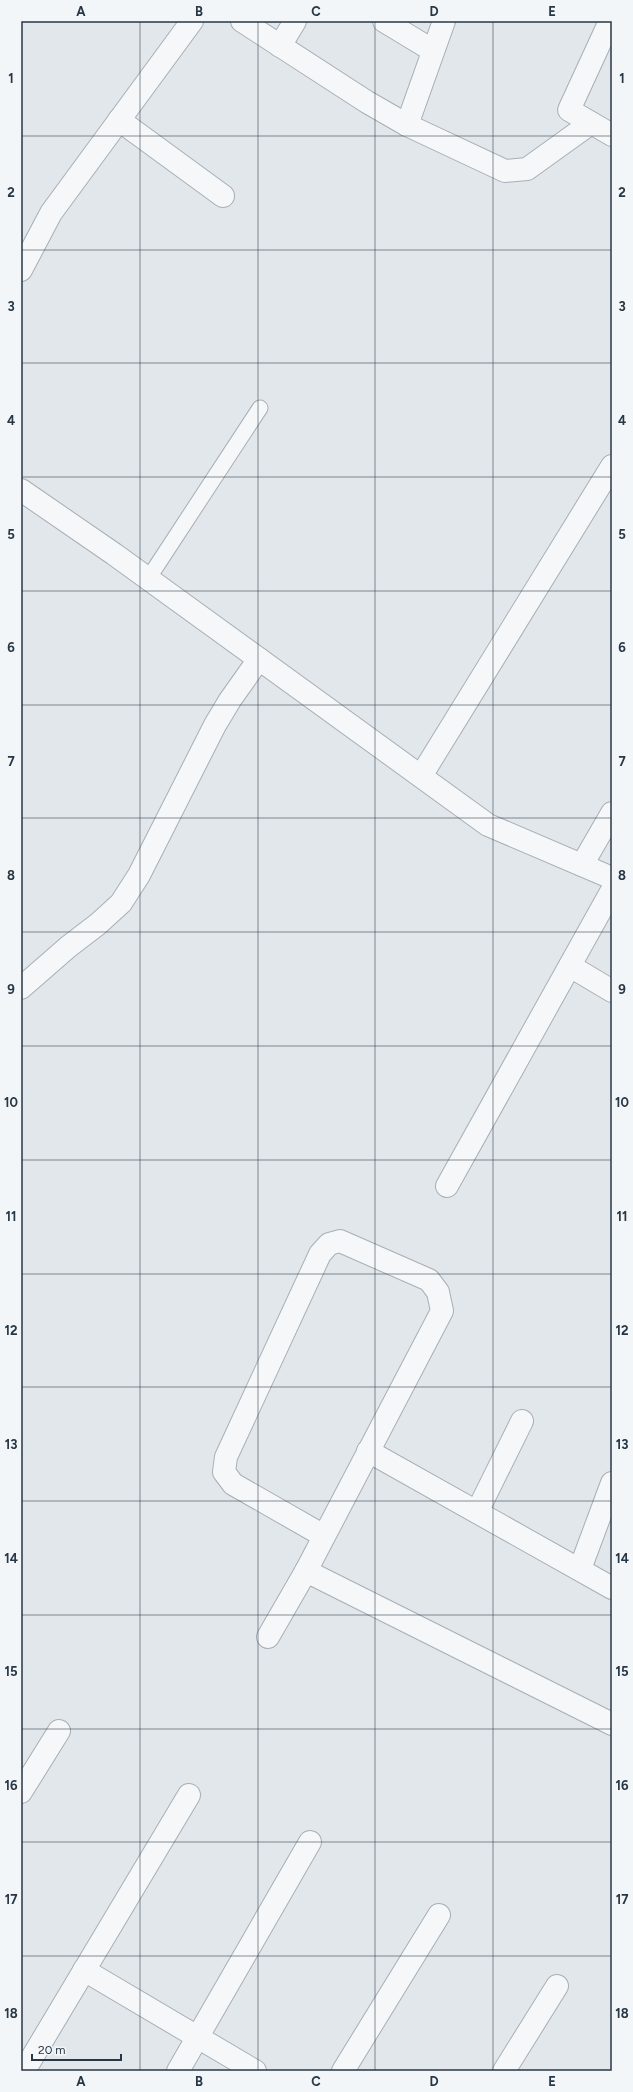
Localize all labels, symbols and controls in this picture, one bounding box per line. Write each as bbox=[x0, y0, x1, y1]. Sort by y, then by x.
text: A bbox=[76, 4, 86, 19]
text: B bbox=[195, 4, 203, 19]
text: C bbox=[311, 4, 321, 19]
text: D bbox=[429, 4, 439, 19]
text: E bbox=[548, 4, 556, 19]
text: 1 bbox=[8, 71, 14, 86]
text: 1 bbox=[619, 71, 625, 86]
text: 2 bbox=[7, 185, 15, 200]
text: 2 bbox=[618, 185, 626, 200]
text: 3 bbox=[7, 299, 15, 314]
text: 3 bbox=[618, 299, 626, 314]
text: 4 bbox=[7, 413, 15, 428]
text: 4 bbox=[618, 413, 626, 428]
text: 5 bbox=[7, 527, 15, 542]
text: 5 bbox=[618, 527, 626, 542]
text: 6 bbox=[7, 640, 15, 655]
text: 6 bbox=[618, 640, 626, 655]
text: 7 bbox=[7, 754, 15, 769]
text: 7 bbox=[618, 754, 626, 769]
text: 8 bbox=[7, 868, 15, 883]
text: 8 bbox=[618, 868, 626, 883]
text: 9 bbox=[7, 982, 15, 997]
text: 9 bbox=[618, 982, 626, 997]
text: 10 bbox=[4, 1095, 18, 1110]
text: 10 bbox=[615, 1095, 629, 1110]
text: 11 bbox=[6, 1209, 16, 1224]
text: 11 bbox=[617, 1209, 627, 1224]
text: 12 bbox=[4, 1323, 18, 1338]
text: 12 bbox=[615, 1323, 629, 1338]
text: 13 bbox=[5, 1437, 17, 1452]
text: 13 bbox=[616, 1437, 628, 1452]
text: 14 bbox=[4, 1551, 18, 1566]
text: 14 bbox=[615, 1551, 629, 1566]
text: 15 bbox=[4, 1664, 18, 1679]
text: 15 bbox=[615, 1664, 629, 1679]
text: 16 bbox=[4, 1778, 18, 1793]
text: 16 bbox=[615, 1778, 629, 1793]
text: 17 bbox=[5, 1892, 17, 1907]
text: 17 bbox=[616, 1892, 628, 1907]
text: 18 bbox=[4, 2006, 18, 2021]
text: 18 bbox=[615, 2006, 629, 2021]
scale bar bbox=[32, 2036, 121, 2062]
text: 20 m bbox=[38, 2043, 66, 2057]
text: A bbox=[76, 2074, 86, 2089]
text: B bbox=[195, 2074, 203, 2089]
text: C bbox=[311, 2074, 321, 2089]
text: D bbox=[429, 2074, 439, 2089]
text: E bbox=[548, 2074, 556, 2089]

